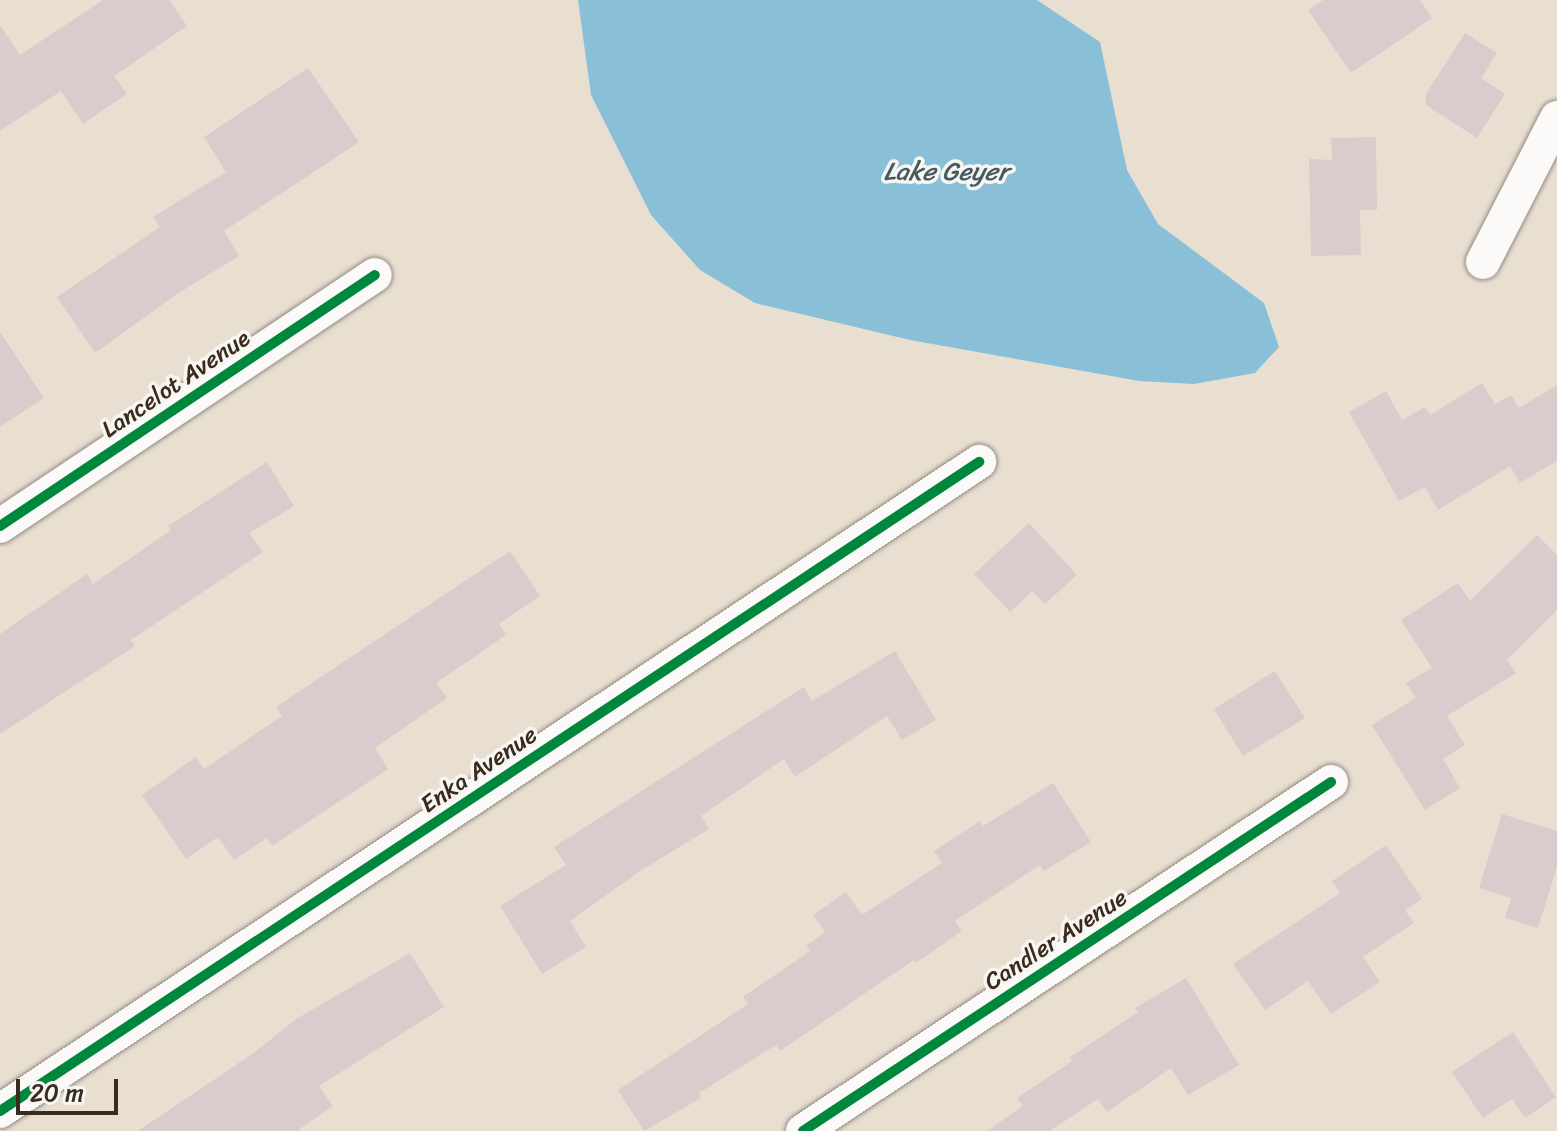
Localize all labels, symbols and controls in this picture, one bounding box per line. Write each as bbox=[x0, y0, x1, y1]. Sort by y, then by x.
water label: Lake Geyer bbox=[883, 156, 1009, 188]
street label: Lancelot Avenue bbox=[96, 324, 256, 444]
street label: Enka Avenue bbox=[415, 721, 543, 819]
street label: Candler Avenue bbox=[979, 883, 1133, 997]
scale bar bbox=[20, 1063, 122, 1113]
text: 20 m bbox=[30, 1072, 84, 1114]

